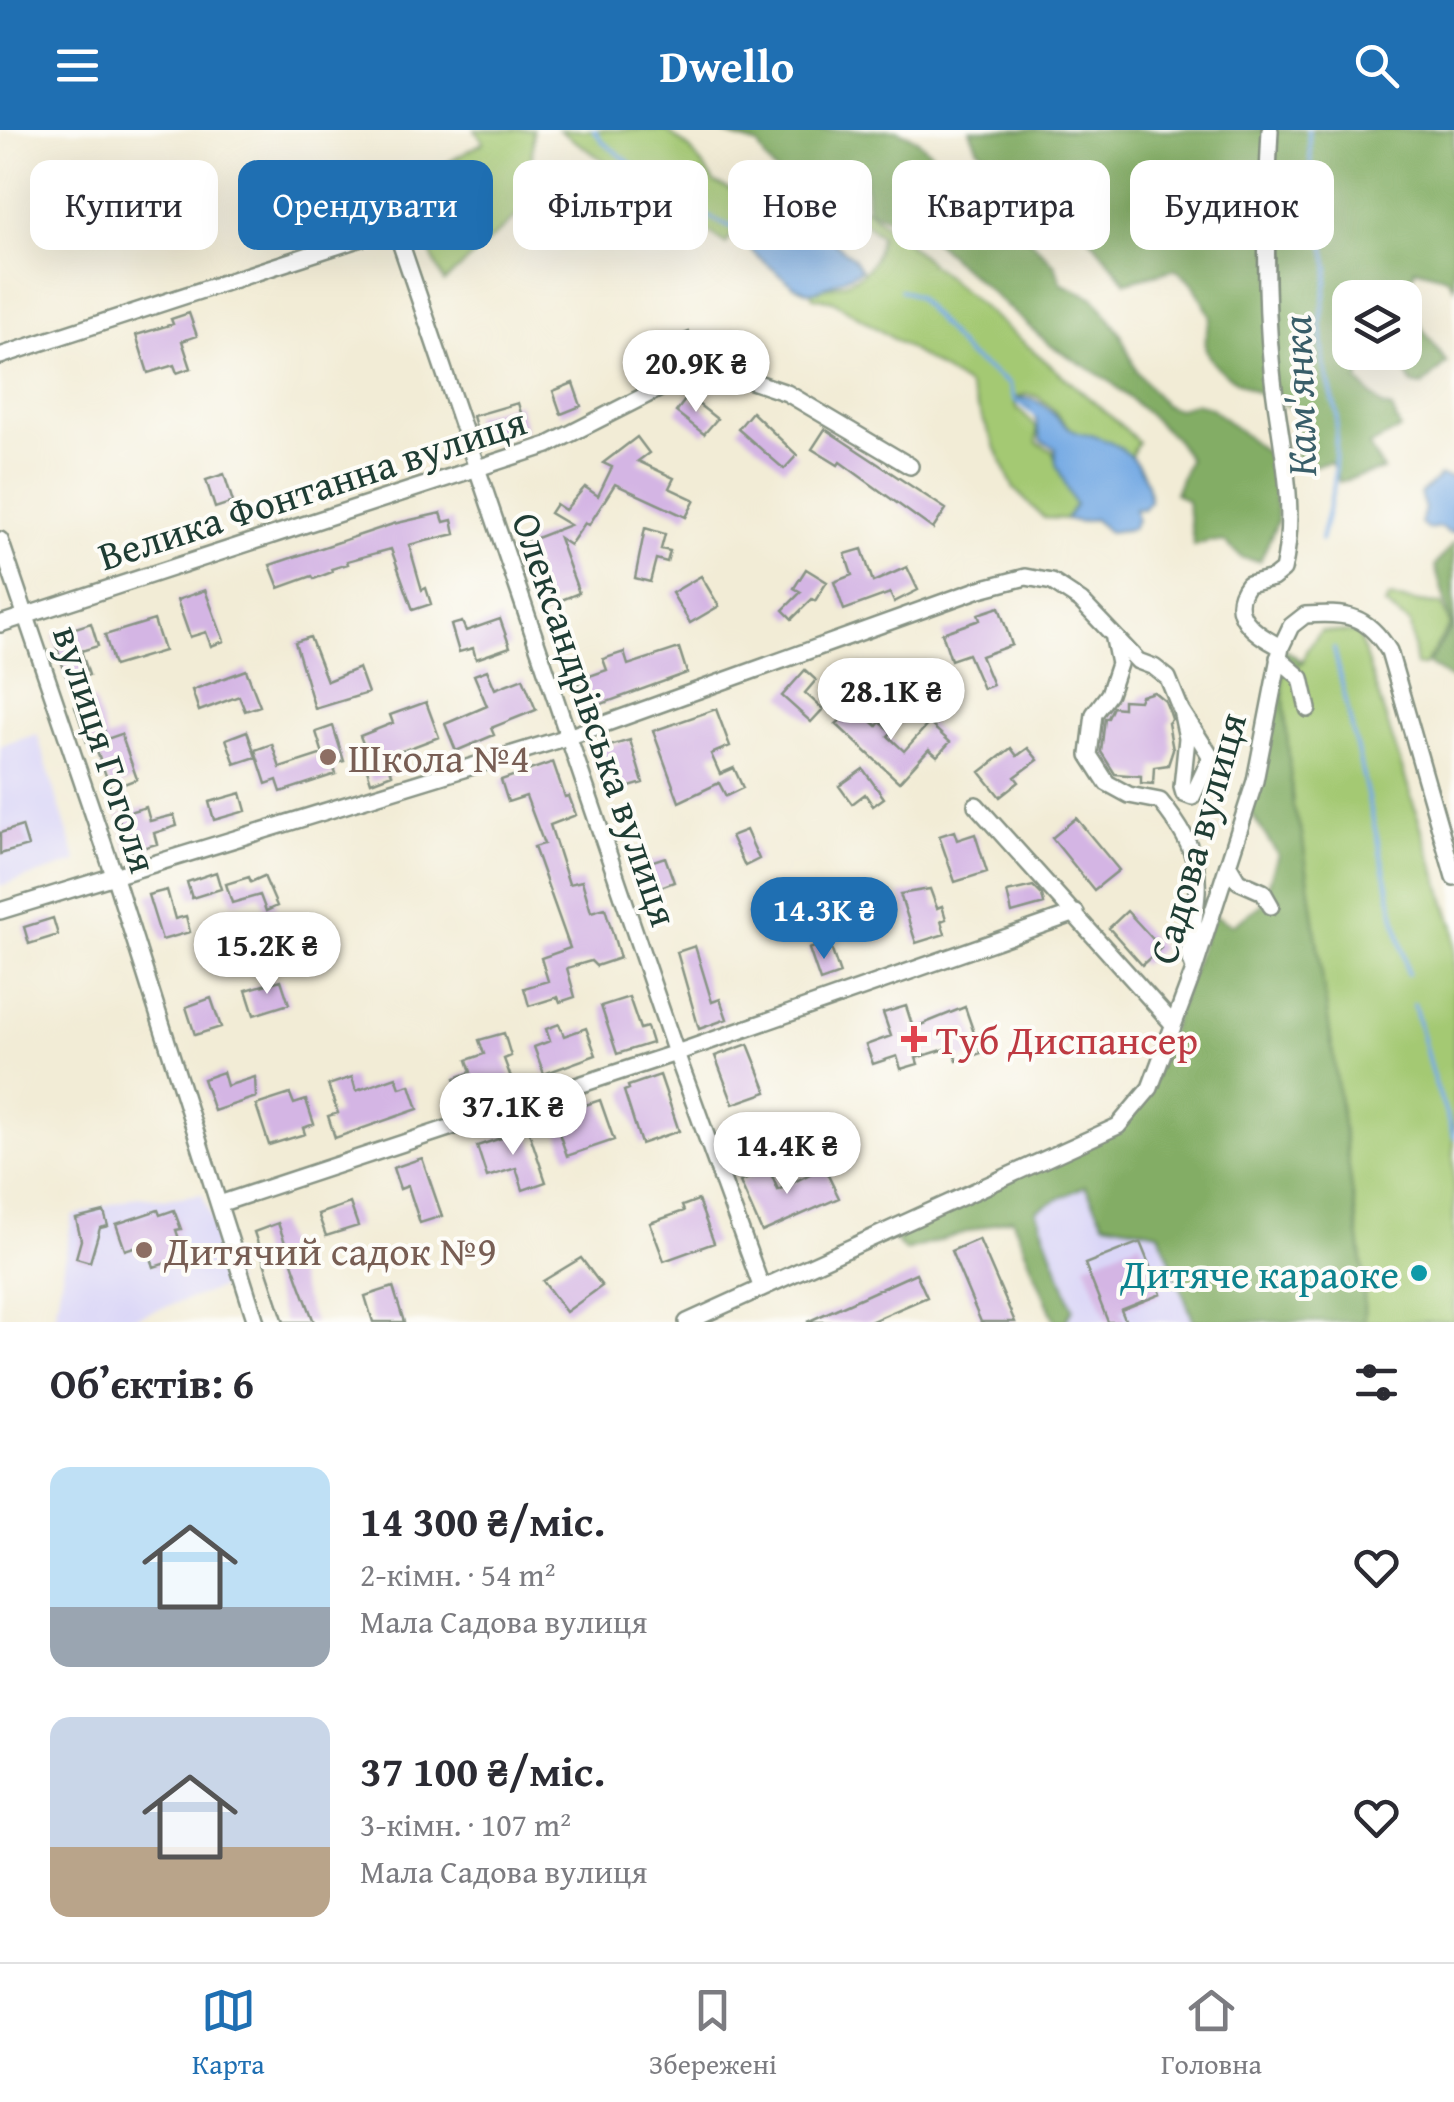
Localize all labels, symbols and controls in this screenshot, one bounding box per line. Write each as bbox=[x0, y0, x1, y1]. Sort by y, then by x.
text: Dwello bbox=[660, 33, 794, 98]
icon: menu bbox=[50, 38, 105, 93]
icon: search bbox=[1349, 38, 1404, 93]
chip: Купити bbox=[30, 160, 218, 250]
chip: Орендувати bbox=[238, 160, 493, 250]
chip: Фільтри bbox=[513, 160, 708, 250]
chip: Нове bbox=[728, 160, 872, 250]
chip: Квартира bbox=[892, 160, 1110, 250]
chip: Будинок bbox=[1130, 160, 1334, 250]
map controls bbox=[1332, 280, 1422, 370]
button: layers bbox=[1332, 280, 1422, 370]
water label: Кам'янка bbox=[1265, 314, 1331, 478]
pin: 20.9K ₴ bbox=[604, 330, 788, 415]
text: 20.9K ₴ bbox=[645, 339, 747, 386]
street label: Велика Фонтанна вулиця bbox=[90, 391, 534, 585]
street label: Олександрівська вулиця bbox=[497, 504, 695, 934]
street label: вулиця Гоголя bbox=[38, 618, 174, 880]
pin: 28.1K ₴ bbox=[799, 658, 983, 743]
text: 28.1K ₴ bbox=[840, 667, 942, 714]
street label: Садова вулиця bbox=[1133, 705, 1261, 971]
place label: Школа №4 bbox=[348, 728, 530, 787]
marker: Школа №4 bbox=[317, 746, 339, 768]
pin: 14.3K ₴ bbox=[732, 877, 916, 962]
text: 14.3K ₴ bbox=[773, 886, 875, 933]
pin: 15.2K ₴ bbox=[175, 912, 359, 997]
text: 15.2K ₴ bbox=[216, 921, 318, 968]
place label: Туб Диспансер bbox=[936, 1010, 1198, 1069]
marker: Туб Диспансер bbox=[901, 1026, 927, 1052]
pin: 37.1K ₴ bbox=[421, 1073, 605, 1158]
text: 37.1K ₴ bbox=[462, 1082, 564, 1129]
pin: 14.4K ₴ bbox=[695, 1112, 879, 1197]
text: 14.4K ₴ bbox=[736, 1121, 838, 1168]
place label: Дитячий садок №9 bbox=[163, 1221, 496, 1280]
marker: Дитячий садок №9 bbox=[133, 1239, 155, 1261]
place label: Дитяче караоке bbox=[1119, 1244, 1399, 1303]
marker: Дитяче караоке bbox=[1408, 1262, 1430, 1284]
text: Об’єктів: 6 bbox=[50, 1352, 254, 1413]
icon: filters bbox=[1349, 1355, 1404, 1410]
text: 14 300 ₴/міс. bbox=[360, 1490, 605, 1551]
icon: home bbox=[130, 1507, 250, 1627]
icon: heart bbox=[1349, 1540, 1404, 1595]
text: 2-кімн. · 54 m² bbox=[360, 1551, 556, 1598]
text: Мала Садова вулиця bbox=[360, 1598, 647, 1645]
text: 37 100 ₴/міс. bbox=[360, 1740, 605, 1801]
icon: home bbox=[130, 1757, 250, 1877]
icon: heart bbox=[1349, 1790, 1404, 1845]
text: 3-кімн. · 107 m² bbox=[360, 1801, 571, 1848]
text: Мала Садова вулиця bbox=[360, 1848, 647, 1895]
tab: Карта bbox=[192, 1983, 265, 2084]
tab: Збережені bbox=[649, 1983, 777, 2084]
tab: Головна bbox=[1161, 1983, 1262, 2084]

